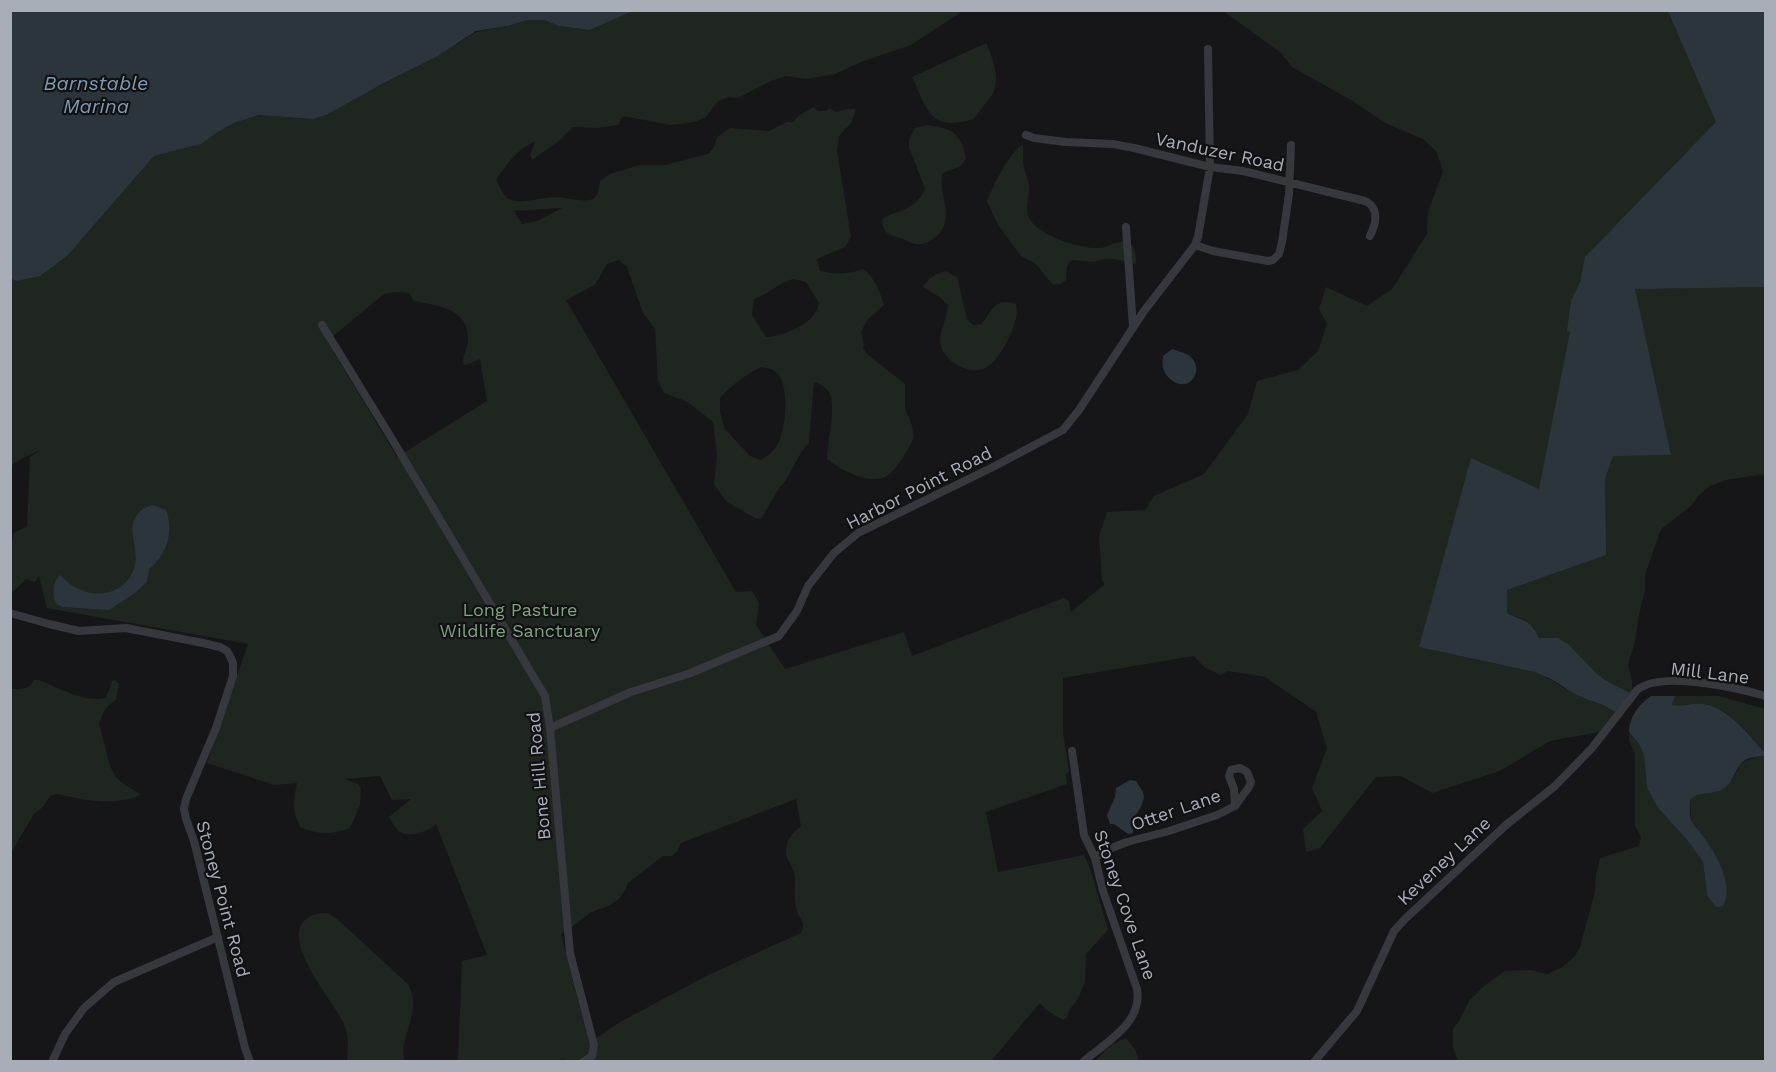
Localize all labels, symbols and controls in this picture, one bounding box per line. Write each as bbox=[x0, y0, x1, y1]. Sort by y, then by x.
water label: Barnstable Marina bbox=[44, 71, 149, 118]
street label: Vanduzer Road bbox=[1154, 128, 1286, 175]
street label: Harbor Point Road bbox=[842, 442, 995, 533]
park label: Long Pasture Wildlife Sanctuary bbox=[440, 599, 601, 641]
street label: Mill Lane bbox=[1669, 657, 1751, 688]
street label: Bone Hill Road bbox=[522, 711, 555, 841]
street label: Otter Lane bbox=[1128, 784, 1223, 835]
street label: Keveney Lane bbox=[1393, 812, 1495, 909]
street label: Stoney Point Road bbox=[193, 818, 254, 979]
street label: Stoney Cove Lane bbox=[1090, 827, 1161, 983]

